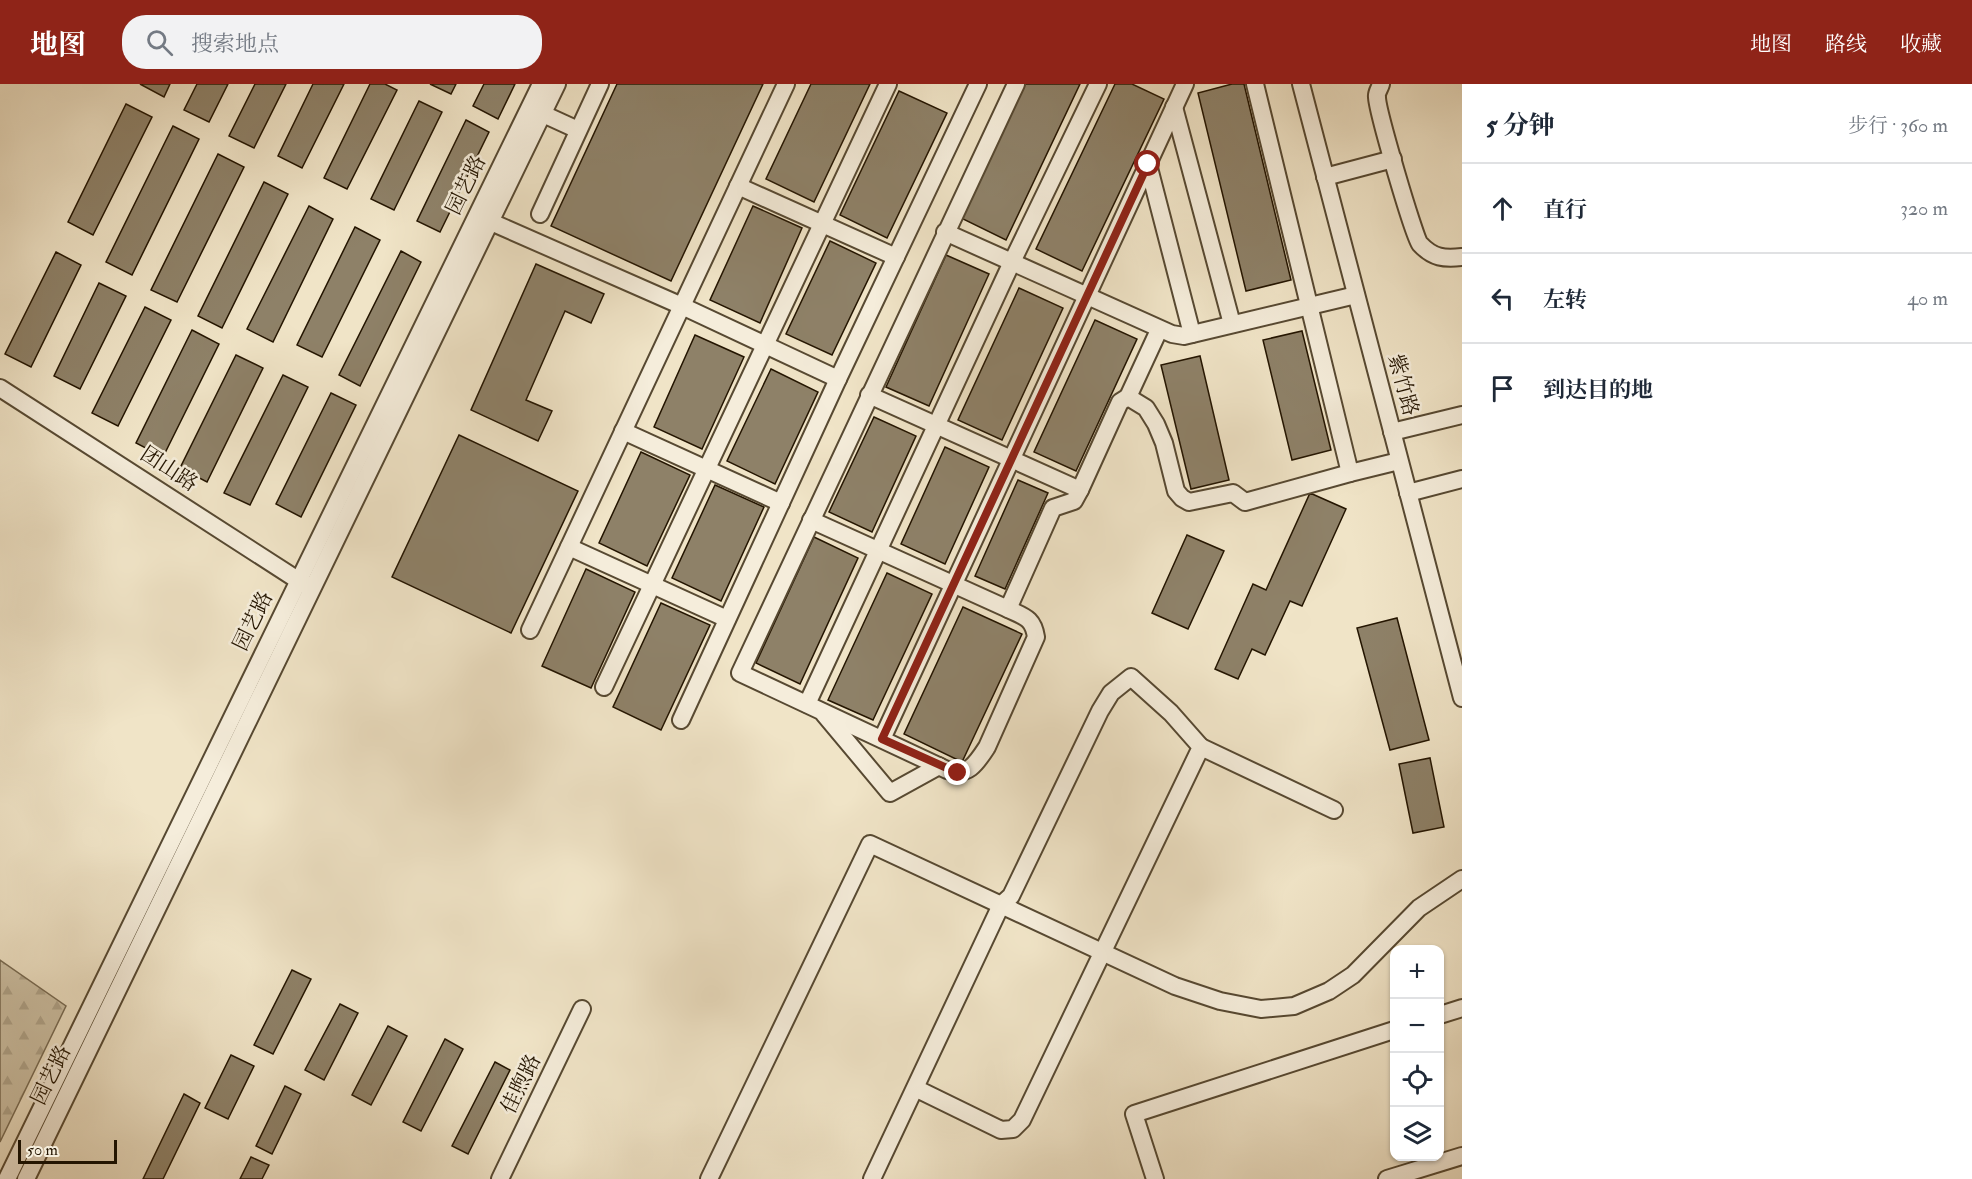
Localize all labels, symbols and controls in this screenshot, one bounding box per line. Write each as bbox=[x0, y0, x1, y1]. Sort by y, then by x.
search box bbox=[122, 15, 542, 69]
icon: search bbox=[143, 26, 176, 59]
text: 地图 bbox=[30, 28, 86, 63]
text: 搜索地点 bbox=[191, 30, 279, 58]
text: 地图 bbox=[1750, 31, 1792, 58]
text: 路线 bbox=[1825, 31, 1867, 58]
text: 收藏 bbox=[1900, 31, 1942, 58]
text: 5 分钟 bbox=[1486, 110, 1555, 142]
text: 步行 · 360 m bbox=[1848, 113, 1948, 138]
route start bbox=[1134, 150, 1160, 176]
street label: 园艺路 bbox=[440, 151, 492, 219]
icon: ahead bbox=[1486, 192, 1519, 225]
text: 直行 bbox=[1543, 196, 1587, 224]
text: 320 m bbox=[1900, 196, 1948, 221]
icon: left bbox=[1486, 282, 1519, 315]
text: 左转 bbox=[1543, 286, 1587, 314]
text: 40 m bbox=[1907, 286, 1948, 311]
street label: 紫竹路 bbox=[1382, 351, 1424, 419]
icon: arrive bbox=[1486, 372, 1519, 405]
text: 到达目的地 bbox=[1543, 376, 1653, 404]
street label: 团山路 bbox=[135, 441, 203, 497]
street label: 园艺路 bbox=[227, 587, 279, 655]
route end bbox=[944, 759, 970, 785]
map controls bbox=[1390, 945, 1444, 1161]
button: + bbox=[1390, 945, 1444, 999]
button: − bbox=[1390, 999, 1444, 1053]
street label: 园艺路 bbox=[25, 1041, 77, 1109]
street label: 佳煦路 bbox=[495, 1050, 547, 1118]
button: locate bbox=[1390, 1053, 1444, 1107]
button: layers bbox=[1390, 1107, 1444, 1161]
scale bar bbox=[18, 1137, 117, 1164]
text: 50 m bbox=[27, 1140, 58, 1160]

